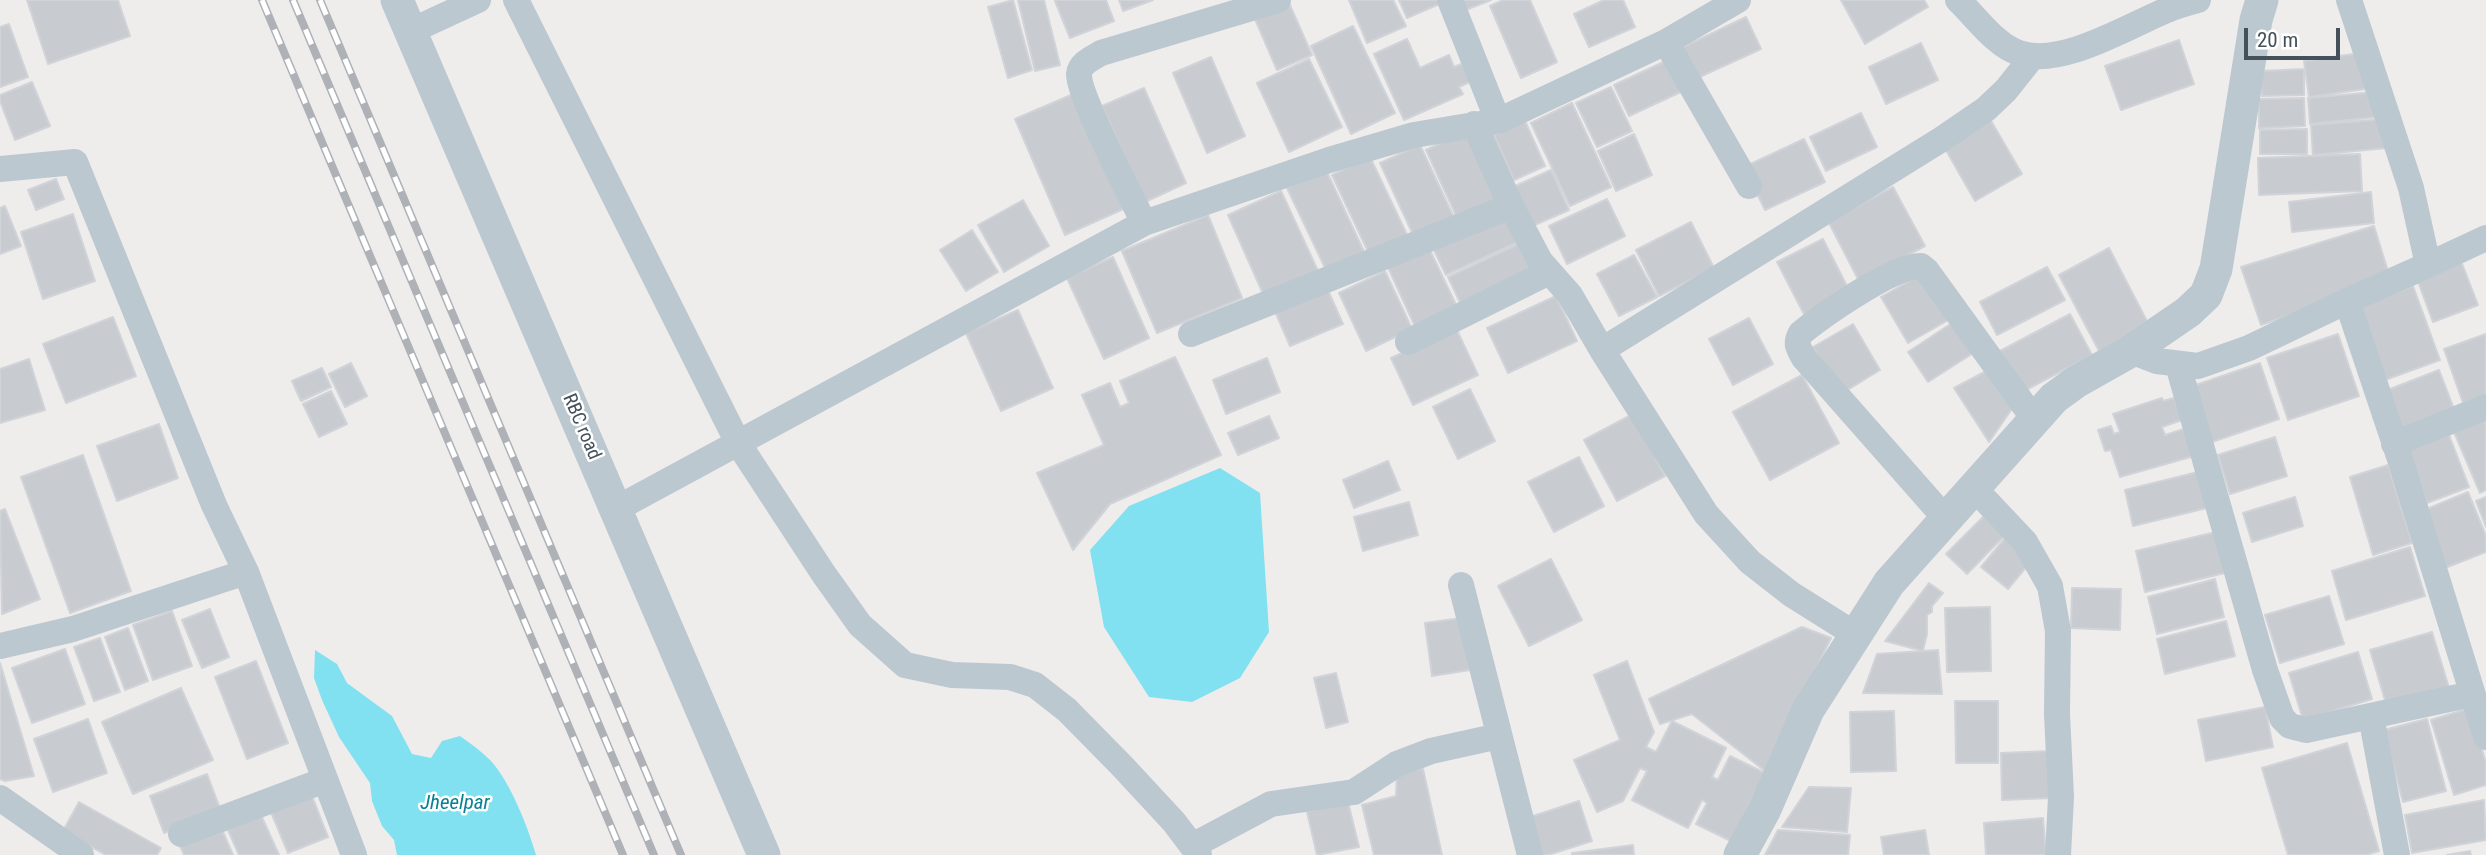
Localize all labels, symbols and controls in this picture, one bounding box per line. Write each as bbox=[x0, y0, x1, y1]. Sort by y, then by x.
scale bar bbox=[2248, 14, 2344, 58]
text: 20 m bbox=[2257, 28, 2298, 52]
street label: RBC road bbox=[557, 391, 605, 463]
water label: Jheelpar bbox=[420, 791, 490, 817]

